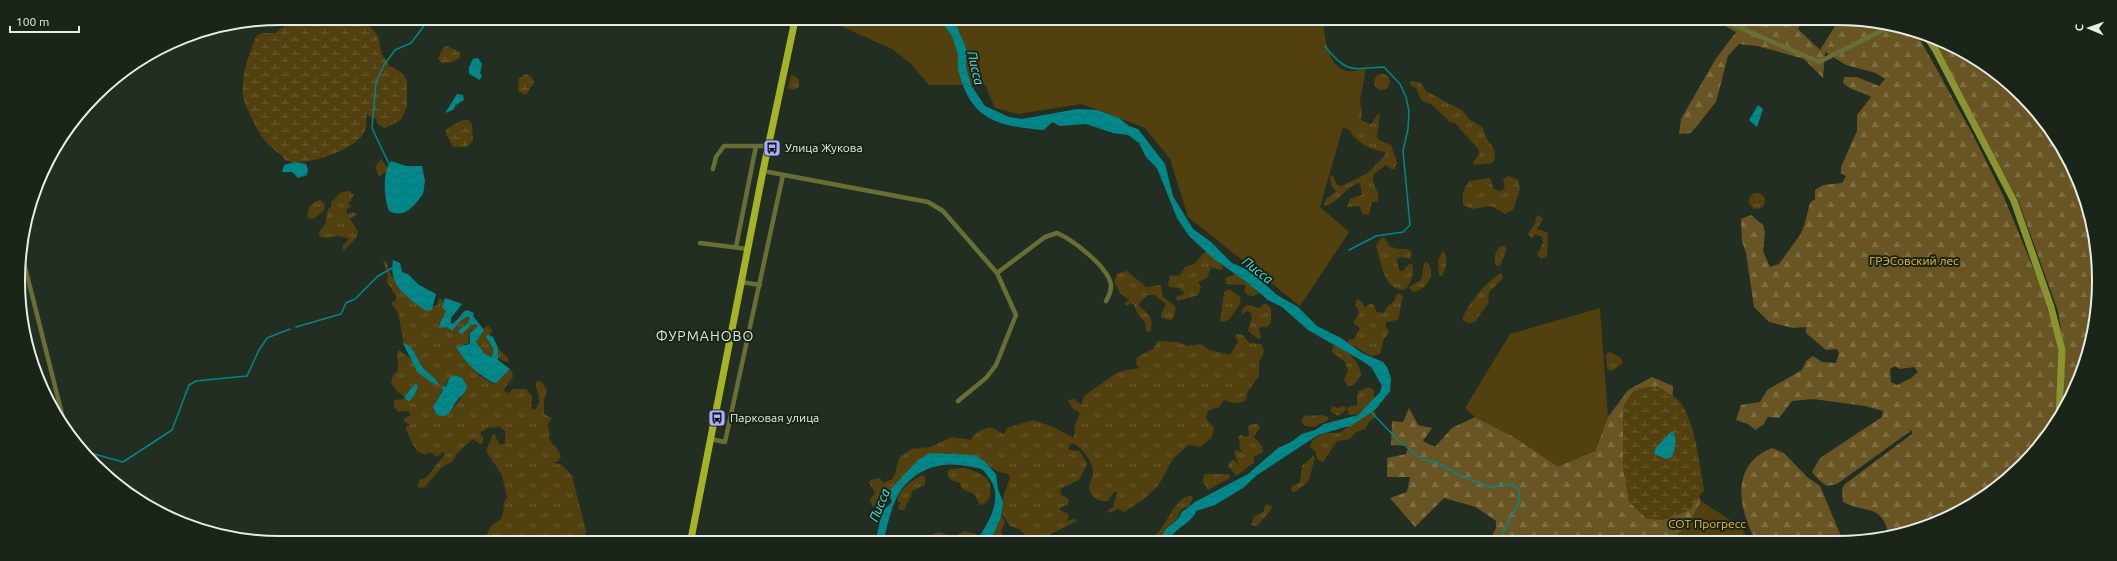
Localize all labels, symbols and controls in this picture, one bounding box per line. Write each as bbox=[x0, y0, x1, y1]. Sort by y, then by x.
scale bar bbox=[10, 8, 79, 34]
north arrow bbox=[2069, 8, 2109, 48]
text: 100 m bbox=[16, 15, 49, 28]
text: С bbox=[2073, 24, 2085, 31]
water label: Писса bbox=[965, 50, 987, 86]
bus stop icon: Улица Жукова bbox=[762, 138, 782, 158]
place label: Улица Жукова bbox=[785, 141, 863, 154]
water label: Писса bbox=[1240, 254, 1276, 286]
park label: ГРЭСовский лес bbox=[1869, 254, 1959, 267]
district label: ФУРМАНОВО bbox=[656, 328, 754, 344]
bus stop icon: Парковая улица bbox=[707, 408, 727, 428]
place label: Парковая улица bbox=[730, 411, 819, 424]
water label: Писса bbox=[866, 486, 892, 524]
park label: СОТ Прогресс bbox=[1668, 517, 1746, 530]

